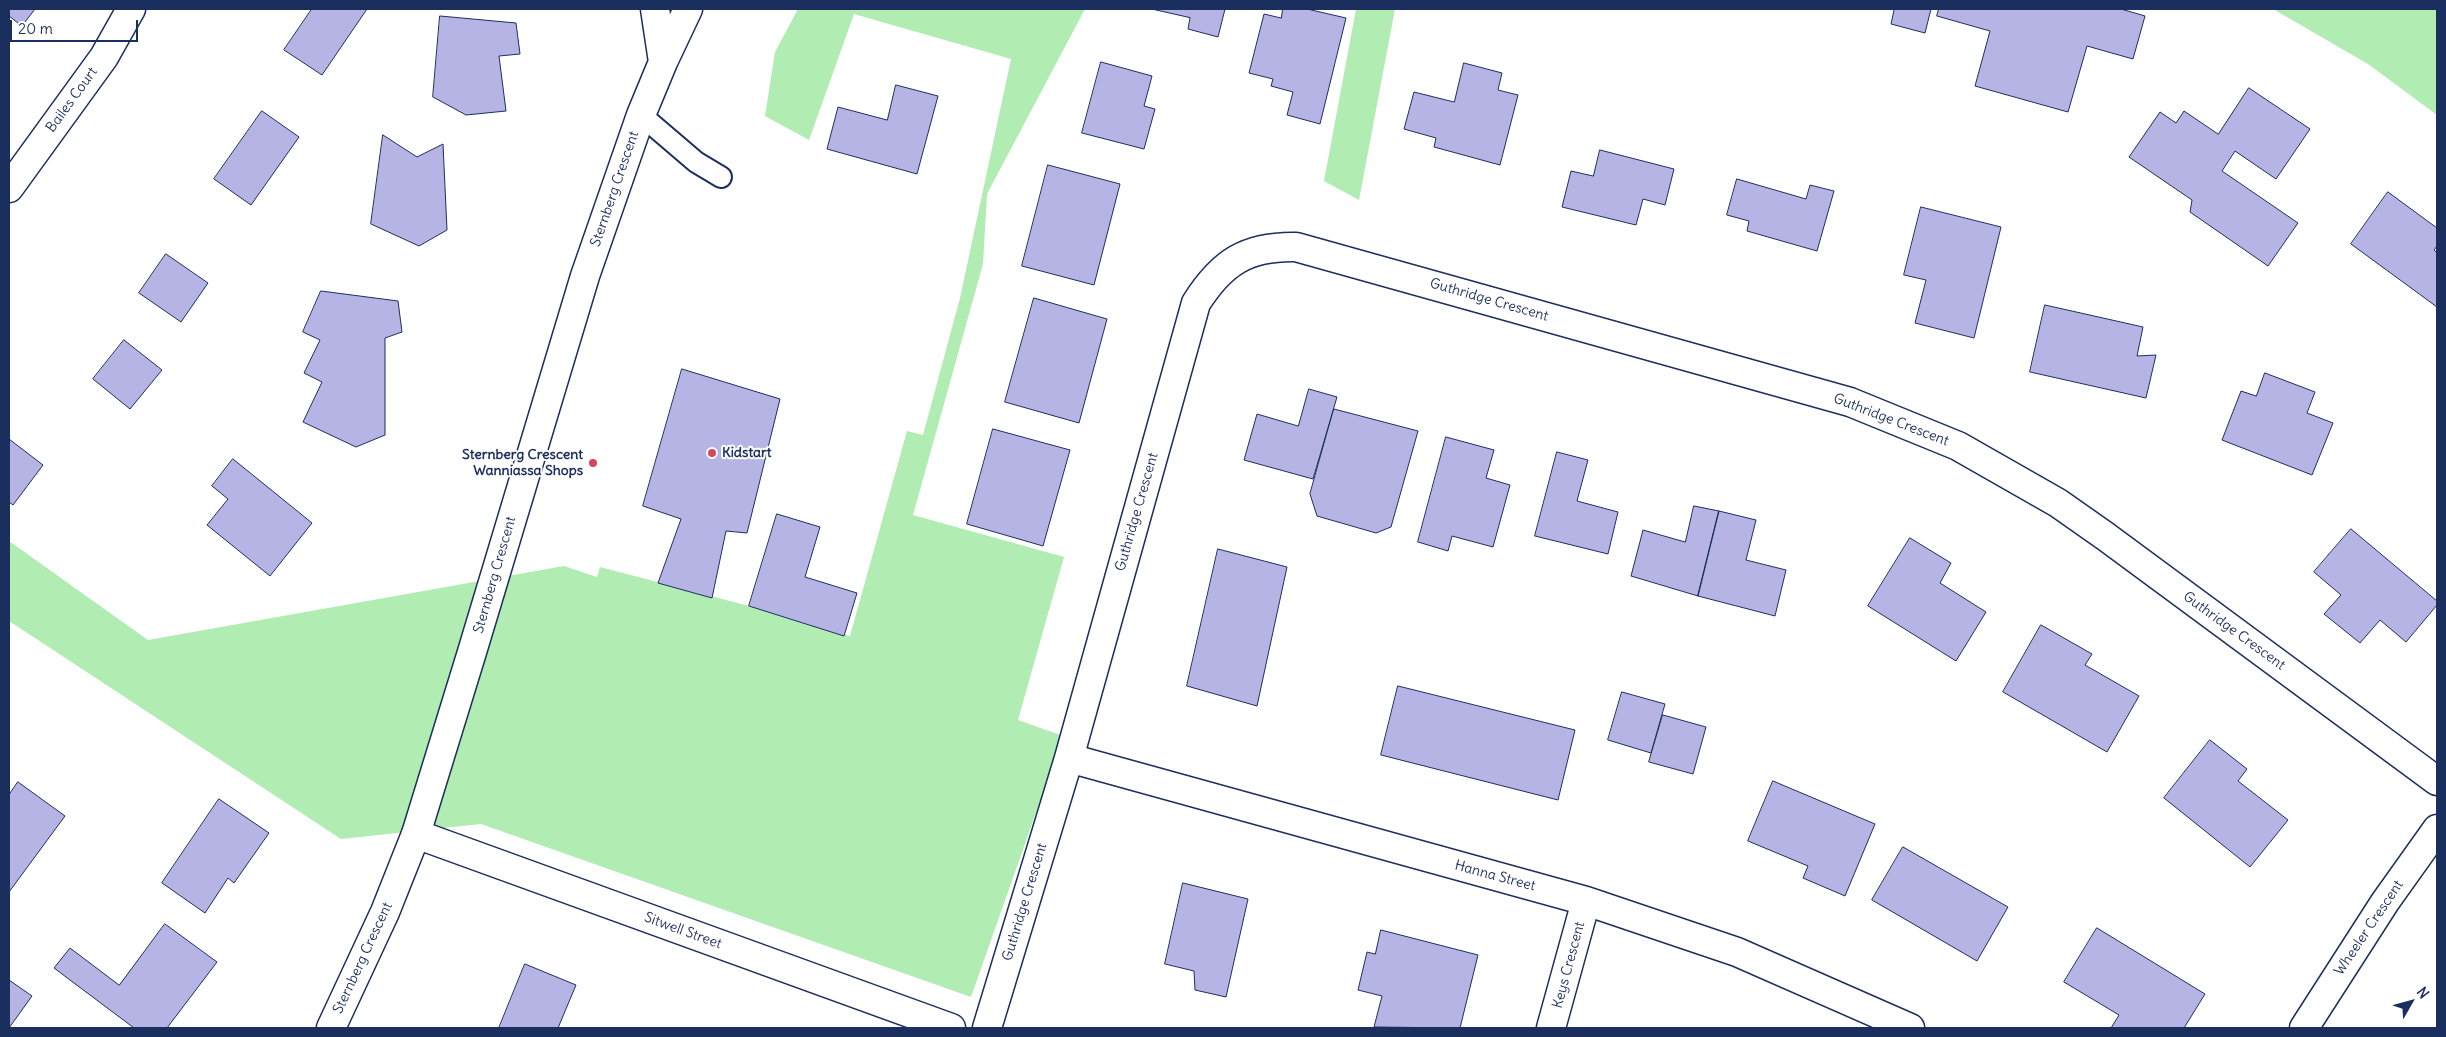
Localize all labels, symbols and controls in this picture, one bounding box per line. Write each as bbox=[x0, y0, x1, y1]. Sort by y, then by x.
scale bar bbox=[12, 10, 140, 42]
text: 20 m bbox=[18, 19, 53, 38]
street label: Bailes Court bbox=[43, 64, 101, 136]
street label: Sternberg Crescent bbox=[587, 129, 643, 249]
street label: Guthridge Crescent bbox=[1428, 275, 1550, 325]
street label: Guthridge Crescent bbox=[1831, 390, 1951, 450]
place label: Kidstart bbox=[722, 445, 772, 461]
place label: Sternberg Crescent Wanniassa Shops bbox=[462, 447, 583, 480]
marker: Kidstart bbox=[706, 447, 718, 459]
street label: Guthridge Crescent bbox=[1112, 451, 1162, 573]
marker: Sternberg Crescent Wanniassa Shops bbox=[587, 457, 599, 469]
street label: Sternberg Crescent bbox=[470, 515, 520, 635]
street label: Guthridge Crescent bbox=[2180, 588, 2288, 674]
street label: Guthridge Crescent bbox=[999, 841, 1051, 963]
street label: Hanna Street bbox=[1453, 857, 1537, 895]
street label: Wheeler Crescent bbox=[2331, 877, 2407, 979]
street label: Sternberg Crescent bbox=[330, 900, 396, 1016]
street label: Sitwell Street bbox=[642, 909, 724, 953]
street label: Keys Crescent bbox=[1549, 920, 1589, 1010]
north arrow bbox=[2386, 977, 2436, 1027]
text: N bbox=[2413, 983, 2433, 1002]

